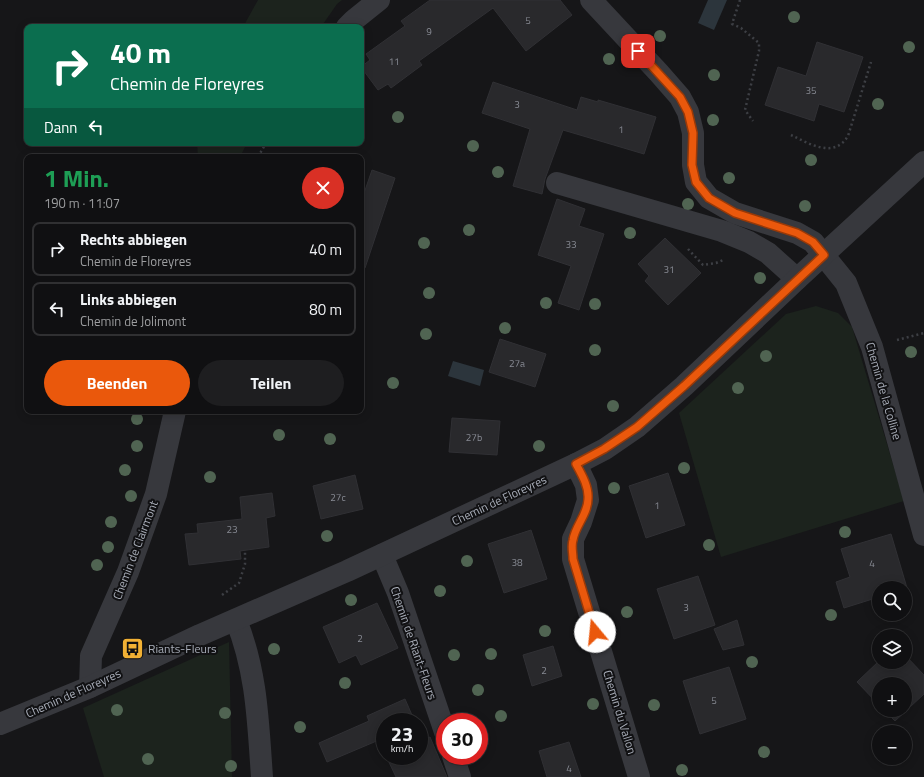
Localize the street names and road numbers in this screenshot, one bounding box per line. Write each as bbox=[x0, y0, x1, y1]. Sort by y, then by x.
street label: Chemin de la Colline bbox=[861, 340, 907, 442]
street label: Chemin de Floreyres bbox=[448, 470, 550, 530]
street label: Chemin de Clairmont bbox=[107, 497, 163, 602]
street label: Chemin de Riant-Fleurs bbox=[386, 584, 442, 703]
street label: Chemin de Floreyres bbox=[22, 663, 124, 723]
street label: Chemin du Vallon bbox=[598, 668, 642, 756]

